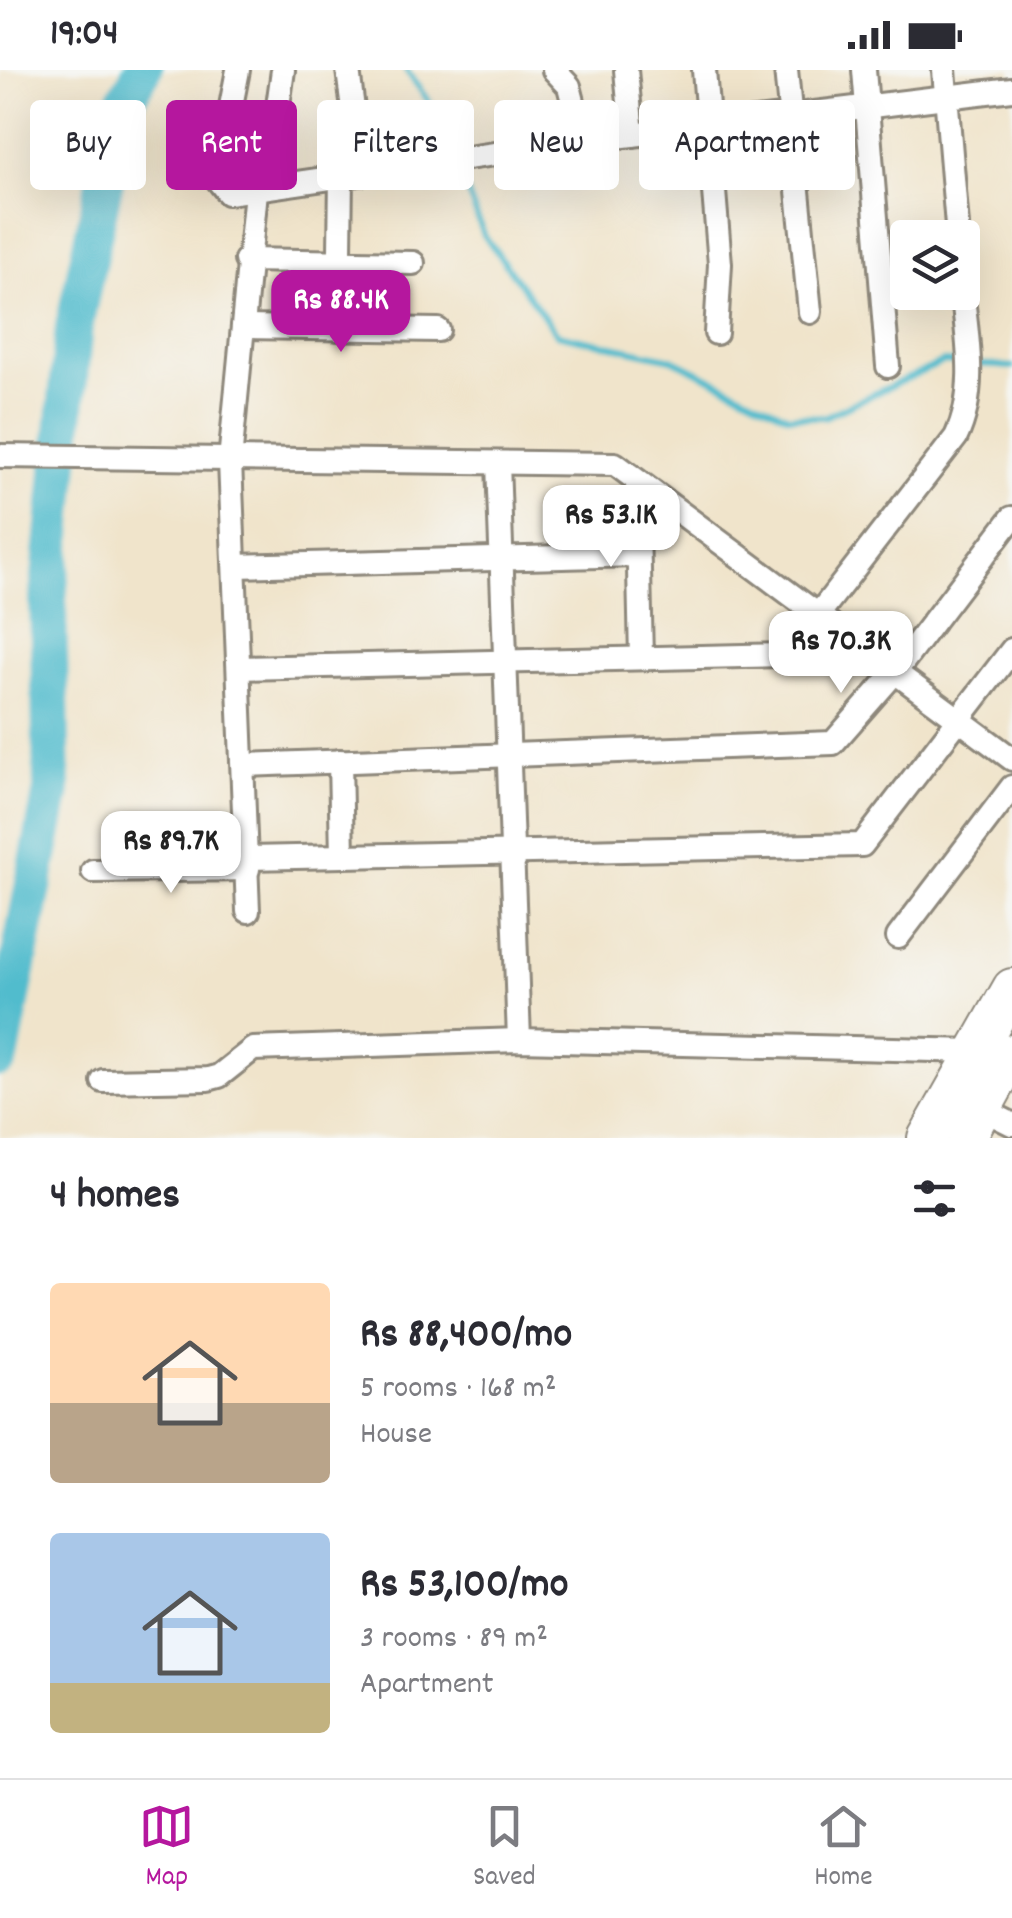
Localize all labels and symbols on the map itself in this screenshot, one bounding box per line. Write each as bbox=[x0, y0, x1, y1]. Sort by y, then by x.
pin: Rs 88.4K bbox=[238, 270, 444, 355]
pin: Rs 53.1K bbox=[508, 485, 714, 570]
pin: Rs 70.3K bbox=[738, 611, 944, 696]
pin: Rs 89.7K bbox=[68, 811, 274, 896]

